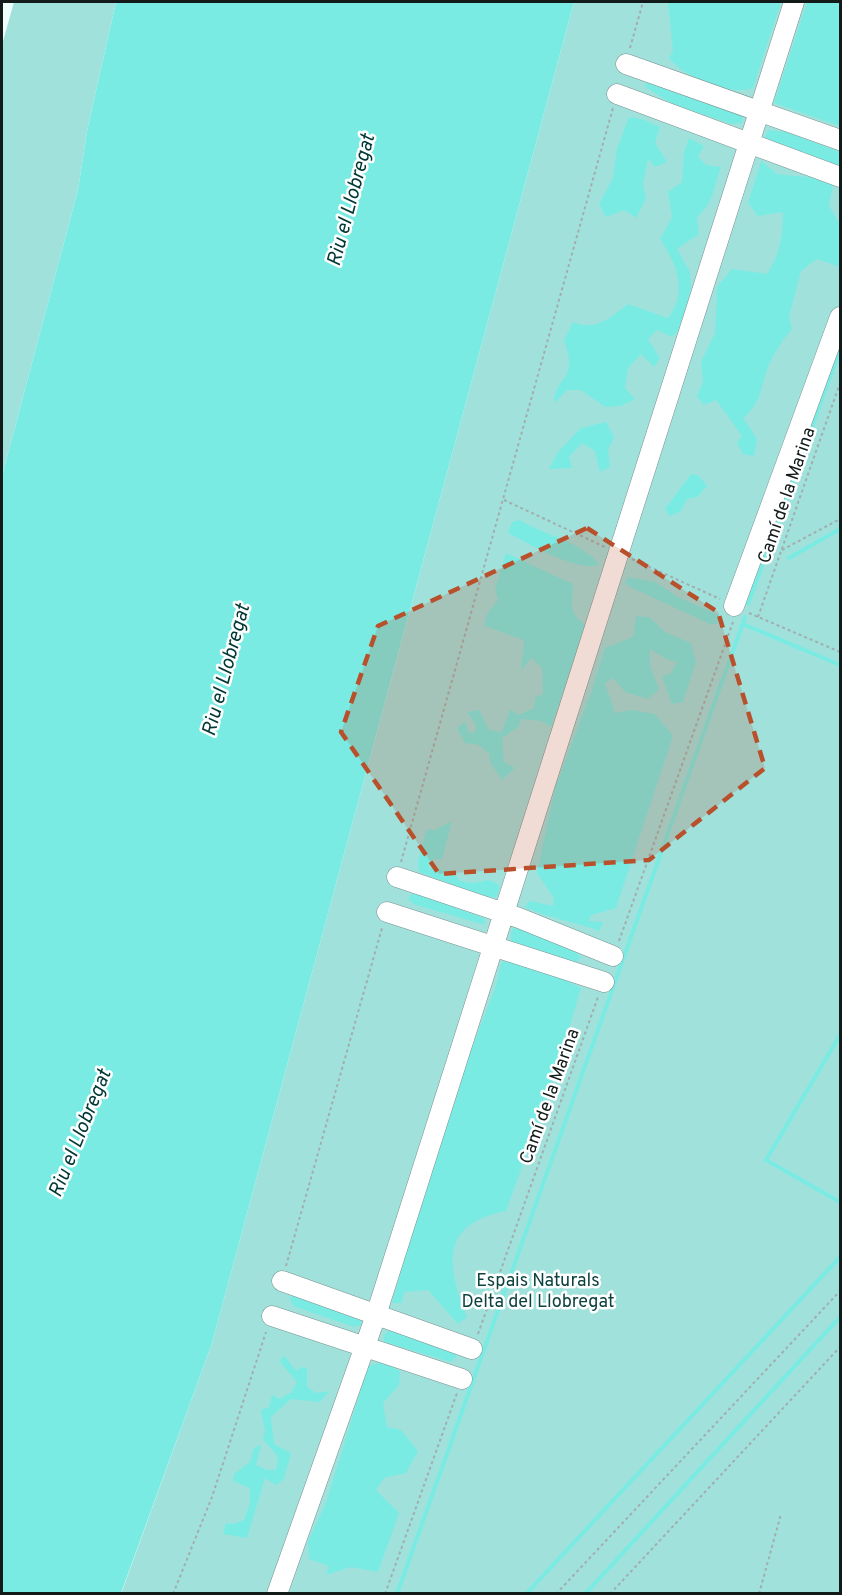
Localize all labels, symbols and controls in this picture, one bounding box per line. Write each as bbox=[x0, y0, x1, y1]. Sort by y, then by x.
water label: Riu el Llobregat bbox=[322, 131, 382, 269]
street label: Camí de la Marina bbox=[753, 424, 822, 567]
water label: Riu el Llobregat bbox=[197, 601, 257, 739]
street label: Camí de la Marina bbox=[515, 1026, 586, 1167]
water label: Riu el Llobregat bbox=[43, 1065, 119, 1202]
park label: Espais Naturals Delta del Llobregat bbox=[461, 1270, 615, 1314]

